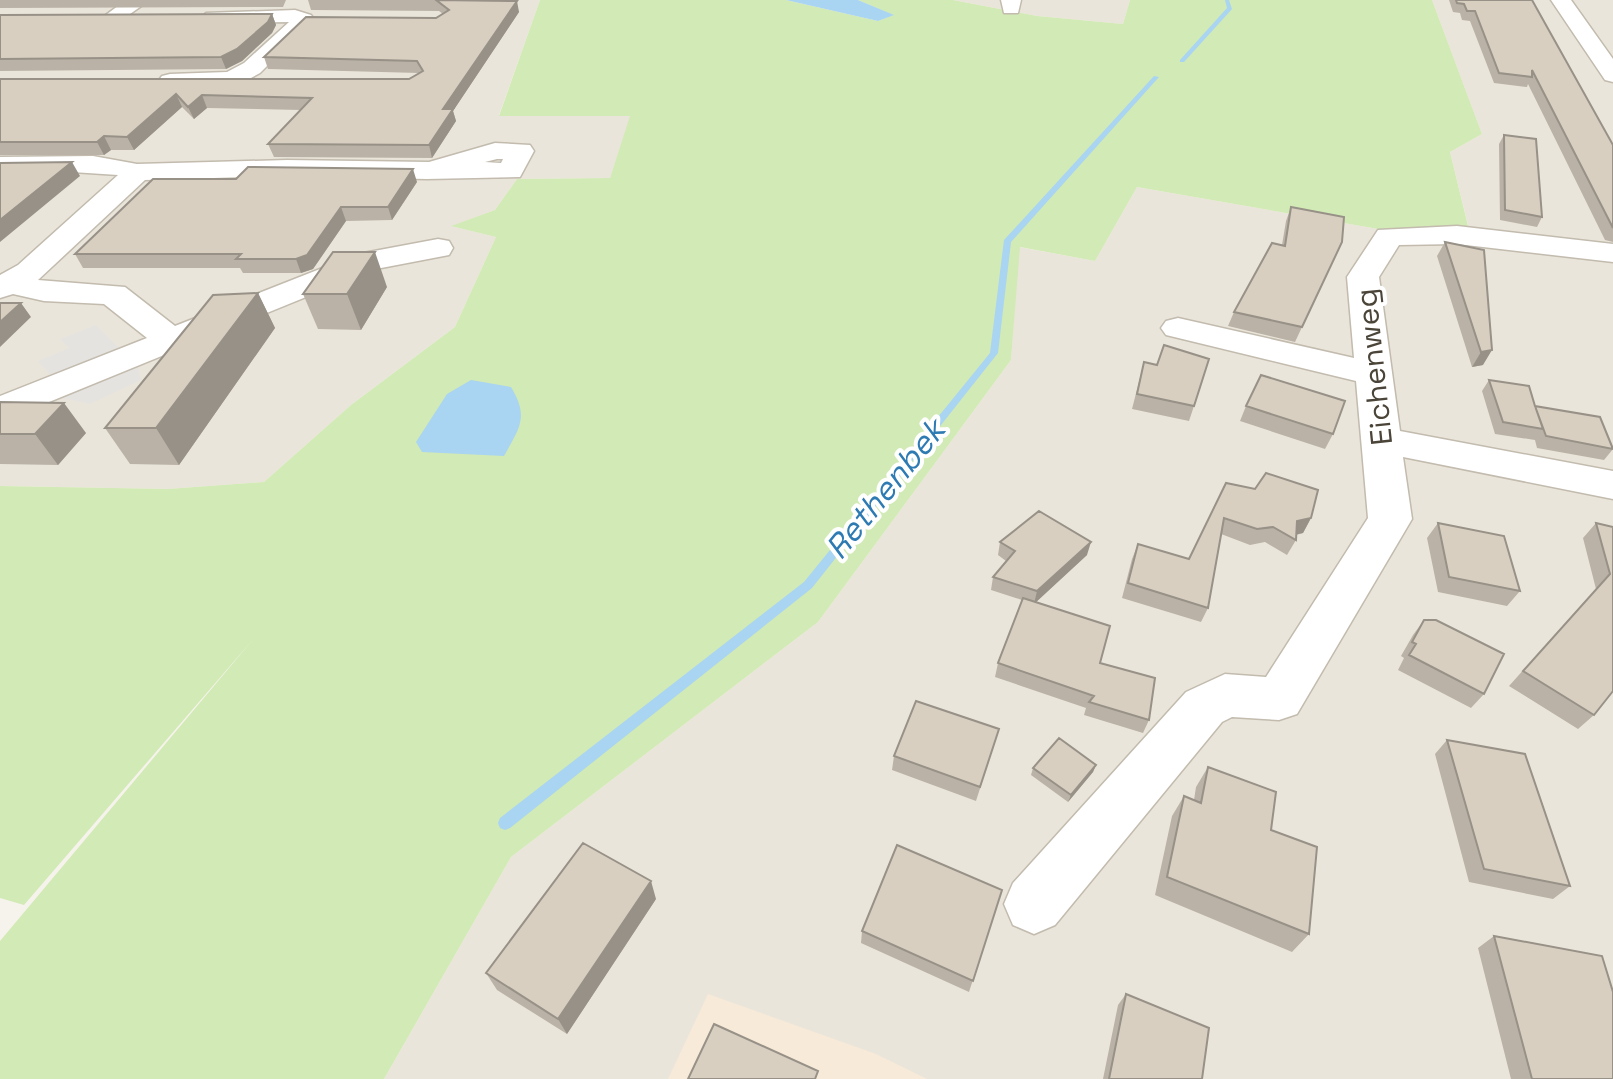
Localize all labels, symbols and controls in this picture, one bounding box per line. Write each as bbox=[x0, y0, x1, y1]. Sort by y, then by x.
street label: Eichenweg bbox=[1346, 287, 1401, 447]
water label: Rethenbek bbox=[817, 408, 956, 567]

